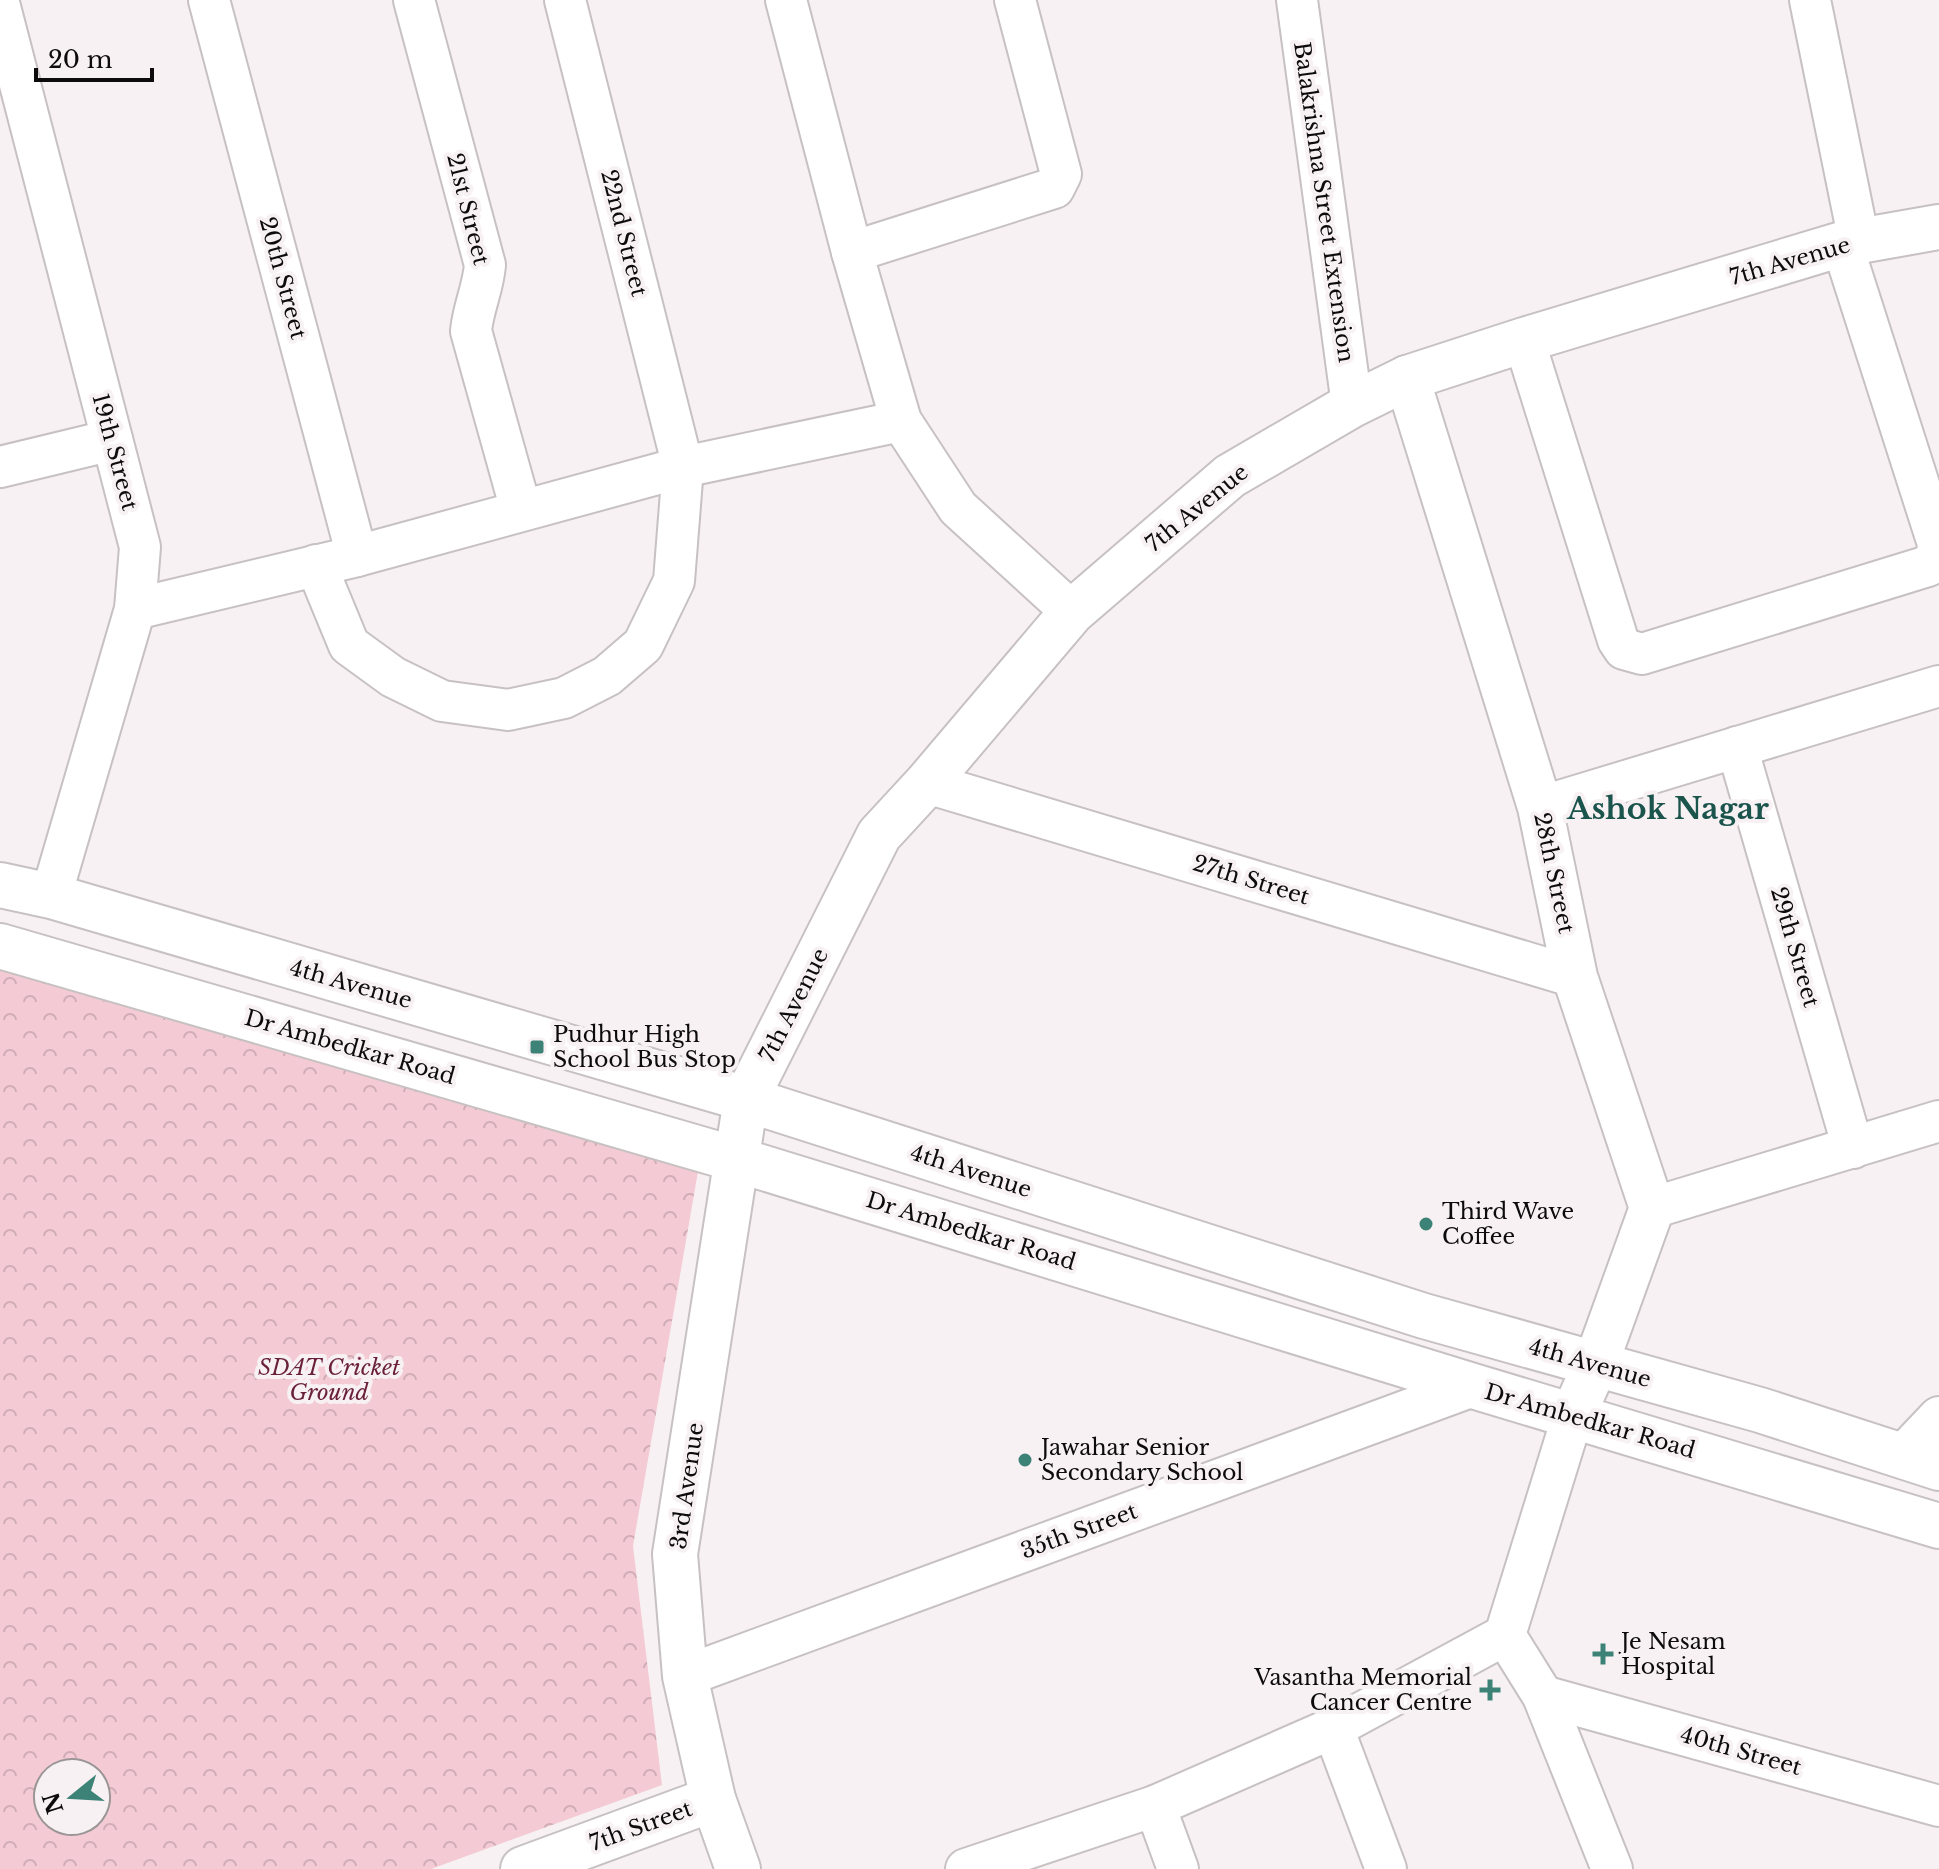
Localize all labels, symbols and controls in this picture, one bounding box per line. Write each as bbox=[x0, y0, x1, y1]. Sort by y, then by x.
scale bar bbox=[36, 32, 152, 82]
street label: Balakrishna Street Extension bbox=[1288, 40, 1360, 364]
text: 20 m bbox=[48, 45, 113, 74]
street label: 21st Street bbox=[441, 150, 495, 268]
street label: 22nd Street bbox=[595, 167, 653, 300]
street label: 20th Street bbox=[254, 214, 312, 343]
street label: 7th Avenue bbox=[1727, 231, 1853, 291]
street label: 19th Street bbox=[86, 391, 144, 514]
street label: 7th Avenue bbox=[1140, 459, 1254, 557]
district label: Ashok Nagar bbox=[1566, 790, 1769, 827]
street label: 28th Street bbox=[1528, 810, 1580, 937]
street label: 27th Street bbox=[1189, 849, 1313, 911]
street label: 29th Street bbox=[1765, 884, 1825, 1011]
street label: 7th Avenue bbox=[754, 944, 834, 1066]
street label: 4th Avenue bbox=[287, 954, 415, 1014]
street label: Dr Ambedkar Road bbox=[242, 1004, 459, 1090]
place label: Pudhur High School Bus Stop bbox=[553, 1021, 736, 1073]
marker: Pudhur High School Bus Stop bbox=[528, 1038, 546, 1056]
street label: 4th Avenue bbox=[907, 1139, 1035, 1203]
street label: Dr Ambedkar Road bbox=[863, 1186, 1079, 1276]
place label: Third Wave Coffee bbox=[1442, 1198, 1574, 1250]
marker: Third Wave Coffee bbox=[1417, 1215, 1435, 1233]
street label: 4th Avenue bbox=[1526, 1333, 1654, 1393]
park label: SDAT Cricket Ground bbox=[258, 1354, 400, 1406]
street label: Dr Ambedkar Road bbox=[1482, 1378, 1699, 1464]
street label: 3rd Avenue bbox=[665, 1421, 709, 1551]
place label: Jawahar Senior Secondary School bbox=[1038, 1434, 1243, 1486]
marker: Jawahar Senior Secondary School bbox=[1016, 1451, 1034, 1469]
street label: 35th Street bbox=[1017, 1497, 1142, 1565]
place label: Je Nesam Hospital bbox=[1618, 1628, 1726, 1680]
marker: Je Nesam Hospital bbox=[1592, 1643, 1614, 1665]
place label: Vasantha Memorial Cancer Centre bbox=[1253, 1664, 1472, 1716]
marker: Vasantha Memorial Cancer Centre bbox=[1479, 1679, 1501, 1701]
street label: 40th Street bbox=[1677, 1721, 1805, 1781]
north arrow bbox=[32, 1757, 112, 1837]
text: N bbox=[37, 1789, 69, 1817]
street label: 7th Street bbox=[586, 1795, 697, 1857]

